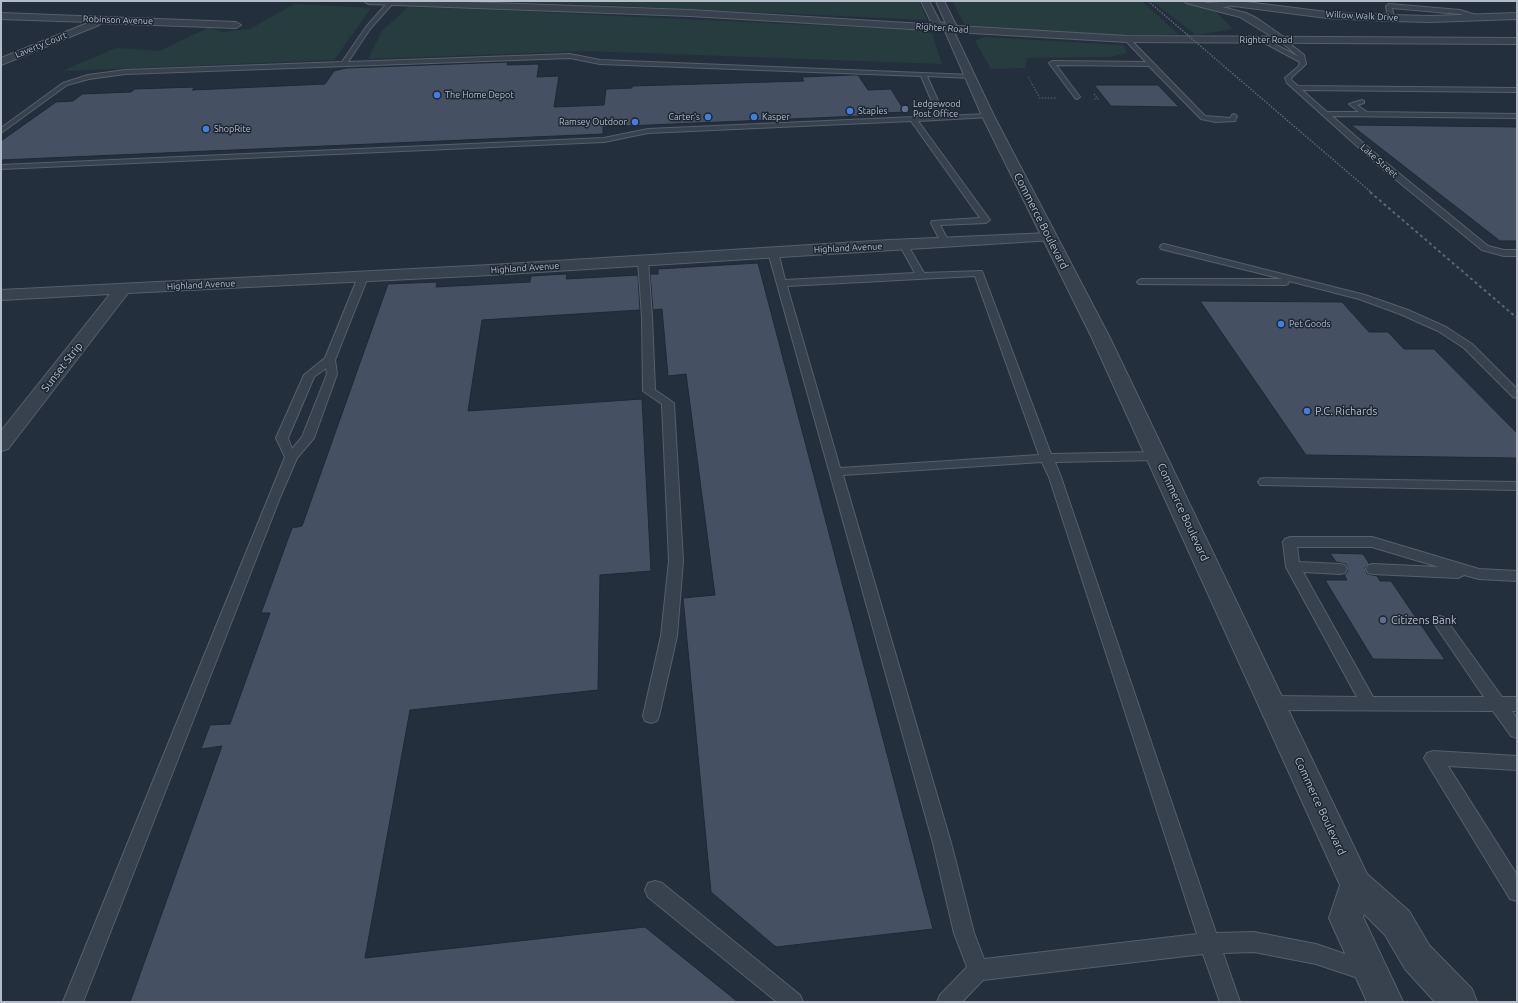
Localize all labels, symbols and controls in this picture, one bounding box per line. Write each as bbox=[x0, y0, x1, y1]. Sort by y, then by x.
street label: Willow Walk Drive bbox=[1325, 9, 1399, 23]
street label: Robinson Avenue bbox=[83, 13, 153, 27]
street label: Righter Road bbox=[915, 21, 969, 35]
street label: Laverty Court bbox=[14, 30, 68, 60]
street label: Righter Road bbox=[1240, 35, 1292, 45]
marker: The Home Depot bbox=[432, 90, 442, 100]
place label: The Home Depot bbox=[445, 90, 514, 100]
place label: Ledgewood Post Office bbox=[913, 99, 961, 120]
marker: Ledgewood Post Office bbox=[900, 104, 910, 114]
marker: Staples bbox=[845, 106, 855, 116]
place label: Staples bbox=[858, 106, 887, 116]
place label: Carter's bbox=[668, 112, 700, 122]
marker: Carter's bbox=[703, 112, 713, 122]
marker: Kasper bbox=[749, 112, 759, 122]
place label: Kasper bbox=[762, 112, 790, 122]
place label: Ramsey Outdoor bbox=[559, 117, 627, 127]
marker: Ramsey Outdoor bbox=[630, 117, 640, 127]
marker: ShopRite bbox=[201, 124, 211, 134]
place label: ShopRite bbox=[214, 124, 251, 134]
street label: Lake Street bbox=[1358, 142, 1400, 180]
street label: Commerce Boulevard bbox=[1011, 171, 1071, 271]
street label: Highland Avenue bbox=[813, 241, 883, 255]
street label: Highland Avenue bbox=[490, 260, 560, 276]
street label: Highland Avenue bbox=[166, 278, 236, 292]
marker: Pet Goods bbox=[1276, 319, 1286, 329]
place label: Pet Goods bbox=[1289, 319, 1330, 329]
street label: Sunset Strip bbox=[39, 340, 85, 394]
place label: P.C. Richards bbox=[1315, 404, 1377, 418]
marker: P.C. Richards bbox=[1302, 406, 1312, 416]
street label: Commerce Boulevard bbox=[1155, 461, 1211, 563]
place label: Citizens Bank bbox=[1391, 613, 1456, 627]
marker: Citizens Bank bbox=[1378, 615, 1388, 625]
street label: Commerce Boulevard bbox=[1292, 755, 1348, 857]

